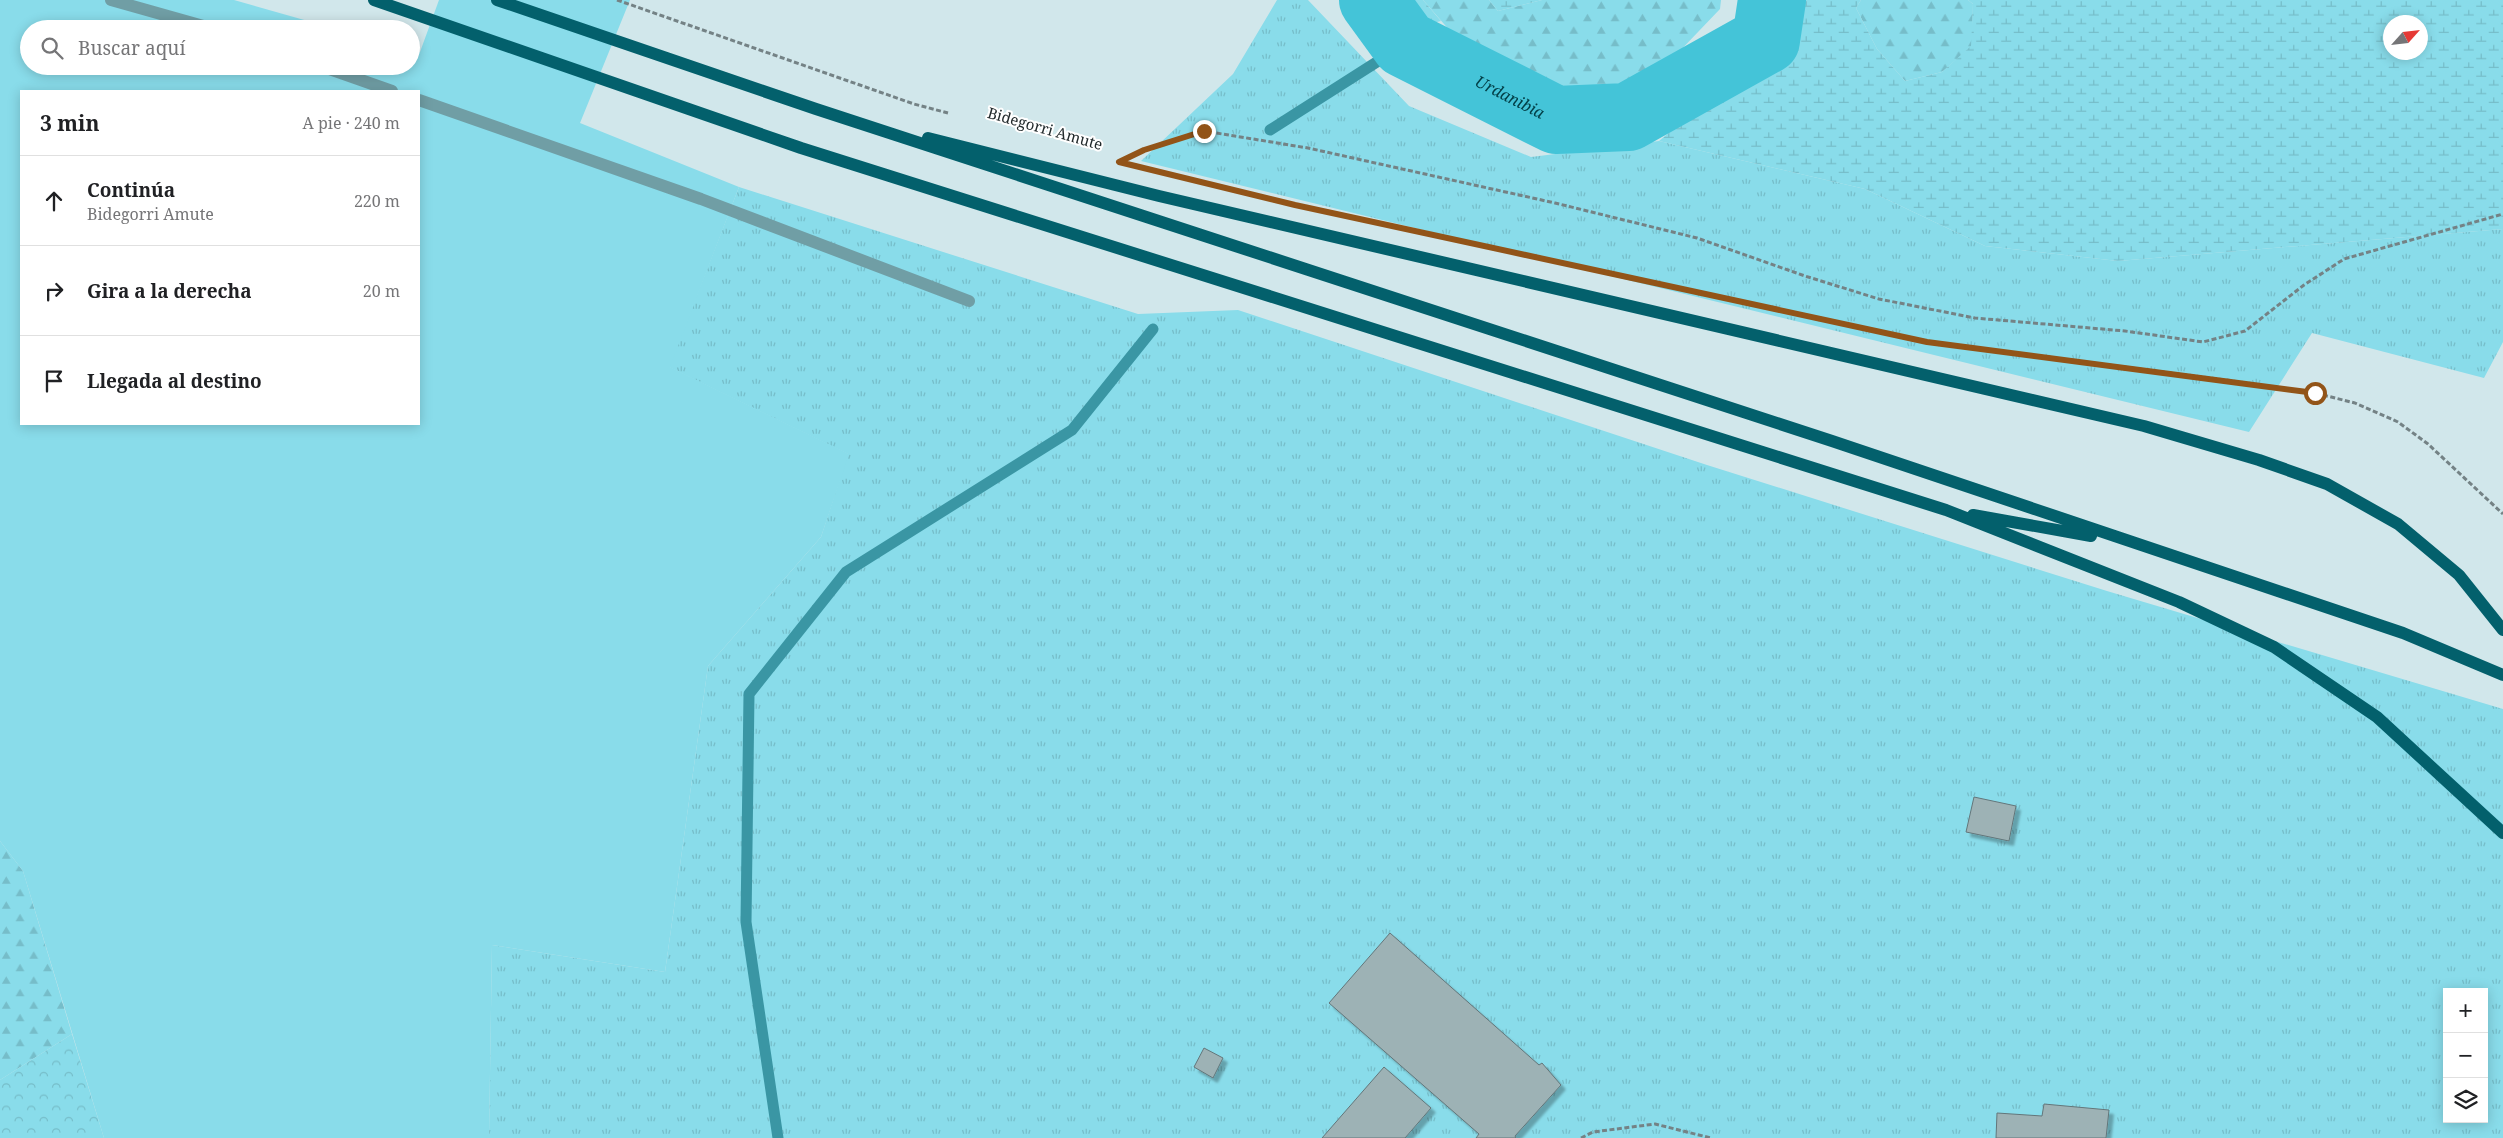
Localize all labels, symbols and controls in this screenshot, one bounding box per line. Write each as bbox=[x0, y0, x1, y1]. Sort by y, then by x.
north arrow bbox=[2383, 15, 2428, 60]
search box bbox=[20, 20, 420, 75]
icon: search bbox=[38, 34, 66, 62]
text: Buscar aquí bbox=[78, 35, 186, 61]
water label: Urdanibia bbox=[1472, 70, 1549, 124]
street label: Bidegorri Amute bbox=[985, 102, 1105, 154]
text: 3 min bbox=[40, 109, 99, 137]
text: A pie · 240 m bbox=[303, 112, 400, 134]
route end bbox=[1193, 120, 1216, 143]
text: Continúa bbox=[87, 177, 175, 203]
icon: ahead bbox=[40, 187, 68, 215]
text: 220 m bbox=[354, 190, 400, 212]
text: Bidegorri Amute bbox=[87, 203, 214, 225]
icon: right bbox=[40, 277, 68, 305]
text: Gira a la derecha bbox=[87, 278, 252, 304]
text: 20 m bbox=[363, 280, 400, 302]
icon: arrive bbox=[40, 367, 68, 395]
text: Llegada al destino bbox=[87, 368, 262, 394]
route start bbox=[2304, 382, 2327, 405]
map controls bbox=[2443, 988, 2488, 1123]
button: + bbox=[2443, 988, 2488, 1033]
button: − bbox=[2443, 1033, 2488, 1078]
button: layers bbox=[2443, 1078, 2488, 1123]

